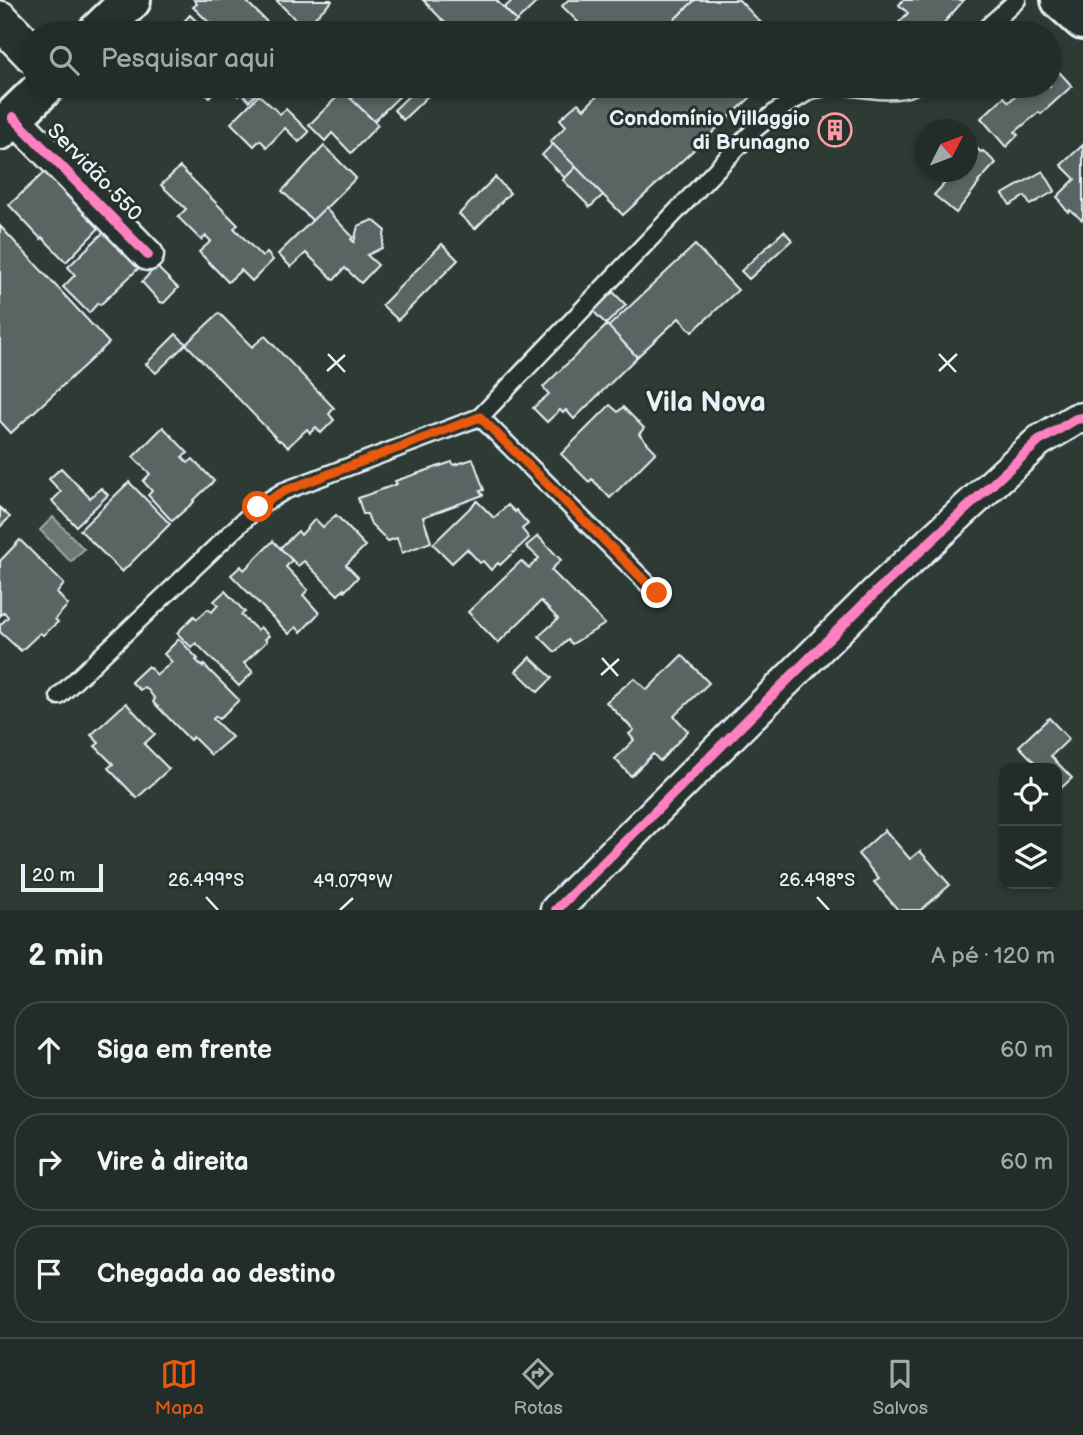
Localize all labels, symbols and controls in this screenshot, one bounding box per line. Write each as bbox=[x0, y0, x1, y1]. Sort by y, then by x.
search box bbox=[21, 21, 1062, 98]
icon: search bbox=[45, 41, 83, 79]
text: Pesquisar aqui bbox=[101, 44, 275, 75]
place label: Condomínio Villaggio di Brunagno bbox=[609, 106, 810, 155]
building icon: Condomínio Villaggio di Brunagno bbox=[816, 111, 854, 149]
street label: Servidão 550 bbox=[42, 118, 147, 226]
north arrow bbox=[915, 119, 978, 182]
district label: Vila Nova bbox=[646, 386, 766, 419]
route start bbox=[242, 491, 273, 522]
route end bbox=[641, 577, 672, 608]
map controls bbox=[999, 763, 1062, 889]
button: locate bbox=[999, 763, 1062, 826]
button: layers bbox=[999, 826, 1062, 889]
scale bar bbox=[21, 861, 103, 893]
text: 20 m bbox=[32, 864, 75, 887]
text: 26.499°S bbox=[168, 870, 244, 891]
text: 26.498°S bbox=[779, 870, 855, 891]
text: 49.079°W bbox=[313, 871, 393, 892]
text: 2 min bbox=[28, 938, 104, 974]
text: A pé · 120 m bbox=[931, 942, 1055, 970]
icon: ahead bbox=[30, 1031, 68, 1069]
text: Siga em frente bbox=[97, 1035, 272, 1066]
text: 60 m bbox=[1000, 1036, 1053, 1064]
icon: right bbox=[30, 1143, 68, 1181]
text: Vire à direita bbox=[97, 1147, 249, 1178]
text: 60 m bbox=[1000, 1148, 1053, 1176]
icon: arrive bbox=[30, 1255, 68, 1293]
text: Chegada ao destino bbox=[97, 1259, 335, 1290]
tab: Mapa bbox=[155, 1355, 204, 1420]
tab: Rotas bbox=[513, 1355, 563, 1420]
tab: Salvos bbox=[873, 1355, 928, 1420]

